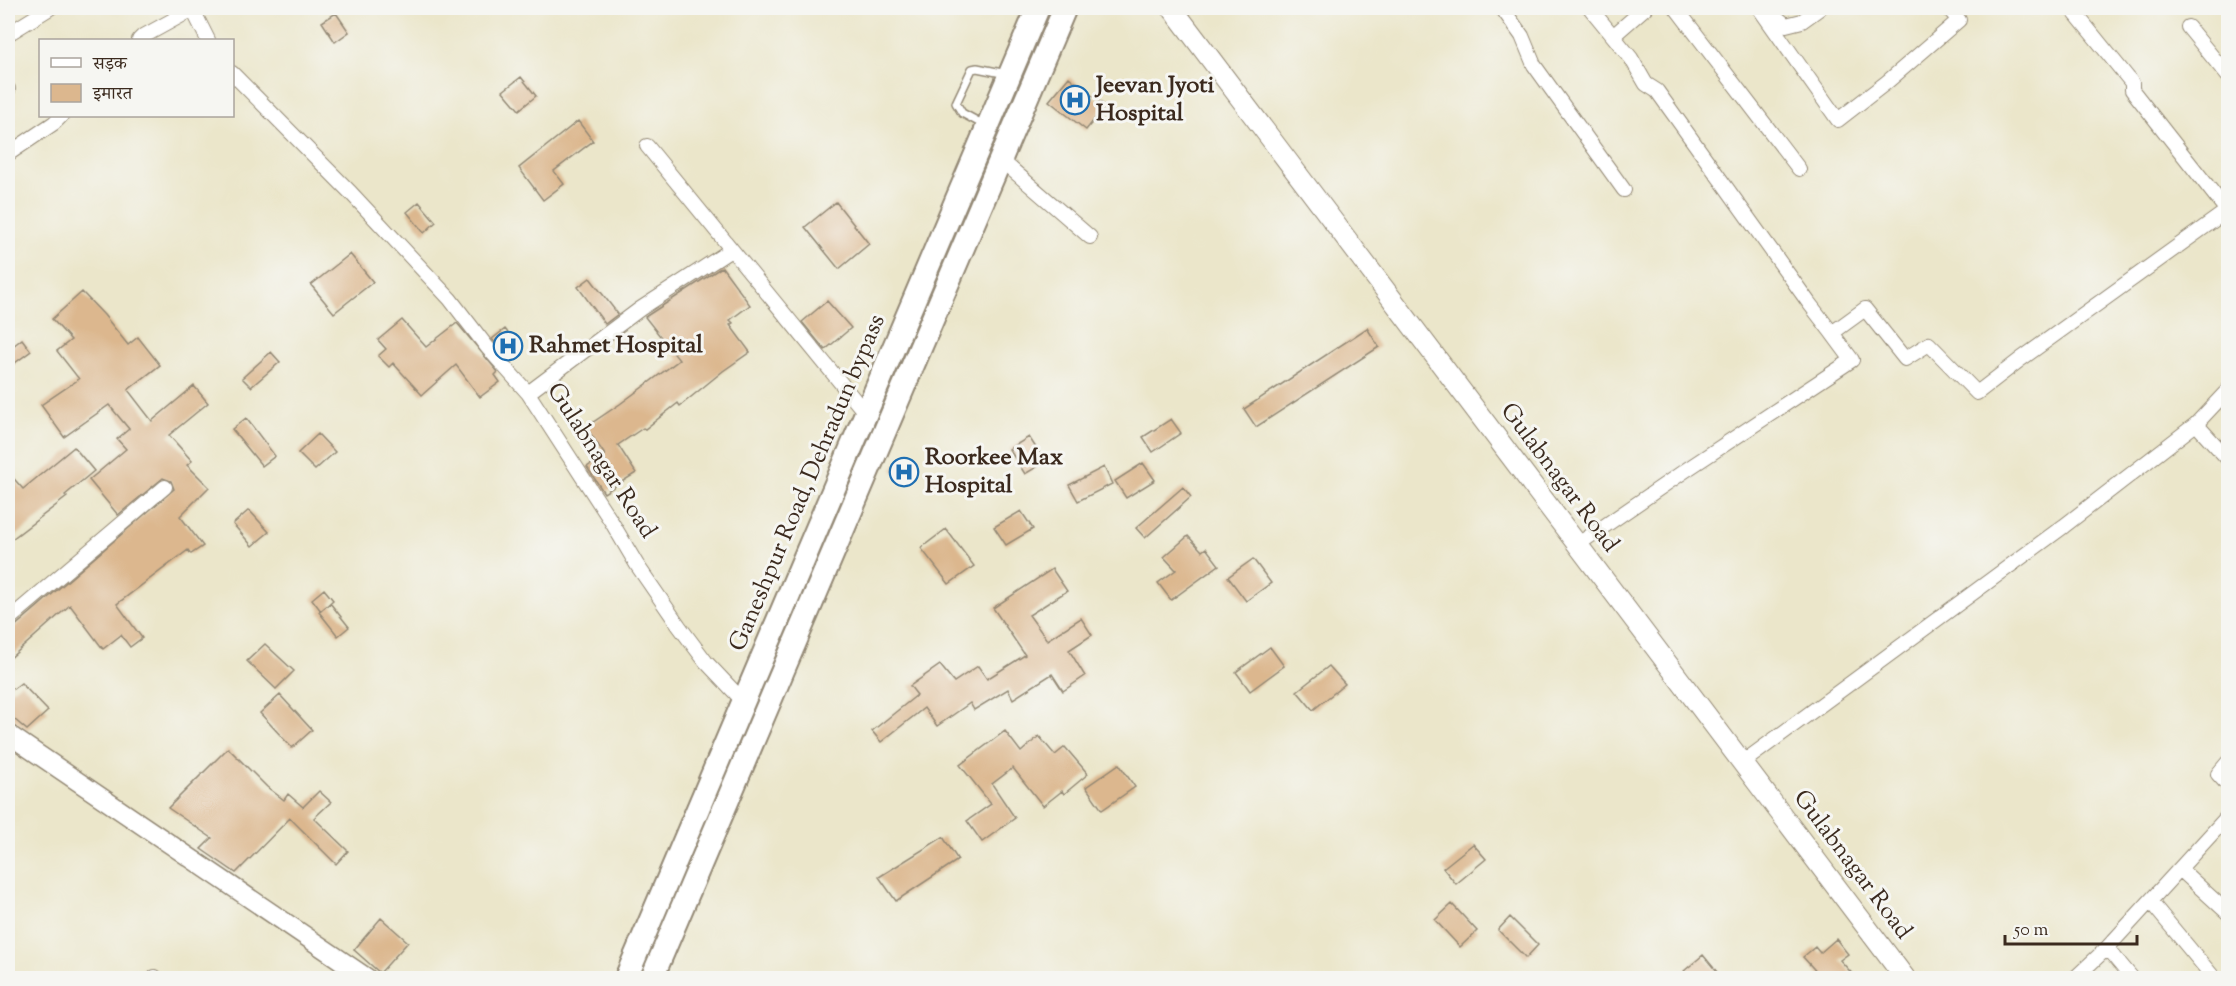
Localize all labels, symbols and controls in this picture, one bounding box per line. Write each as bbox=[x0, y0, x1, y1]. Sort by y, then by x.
legend bbox=[39, 39, 234, 117]
text: सड़क bbox=[92, 52, 128, 78]
place label: Jeevan Jyoti Hospital bbox=[1094, 69, 1215, 131]
text: इमारत bbox=[92, 82, 133, 108]
hospital icon: Jeevan Jyoti Hospital bbox=[1059, 84, 1091, 116]
street label: Ganeshpur Road, Dehradun bypass bbox=[721, 309, 895, 657]
place label: Rahmet Hospital bbox=[529, 329, 703, 363]
hospital icon: Rahmet Hospital bbox=[492, 330, 524, 362]
street label: Gulabnagar Road bbox=[538, 376, 664, 546]
street label: Gulabnagar Road bbox=[1491, 396, 1627, 560]
place label: Roorkee Max Hospital bbox=[925, 441, 1063, 503]
hospital icon: Roorkee Max Hospital bbox=[888, 456, 920, 488]
street label: Gulabnagar Road bbox=[1784, 783, 1920, 947]
scale bar bbox=[2005, 908, 2137, 946]
text: 50 m bbox=[2013, 918, 2049, 944]

